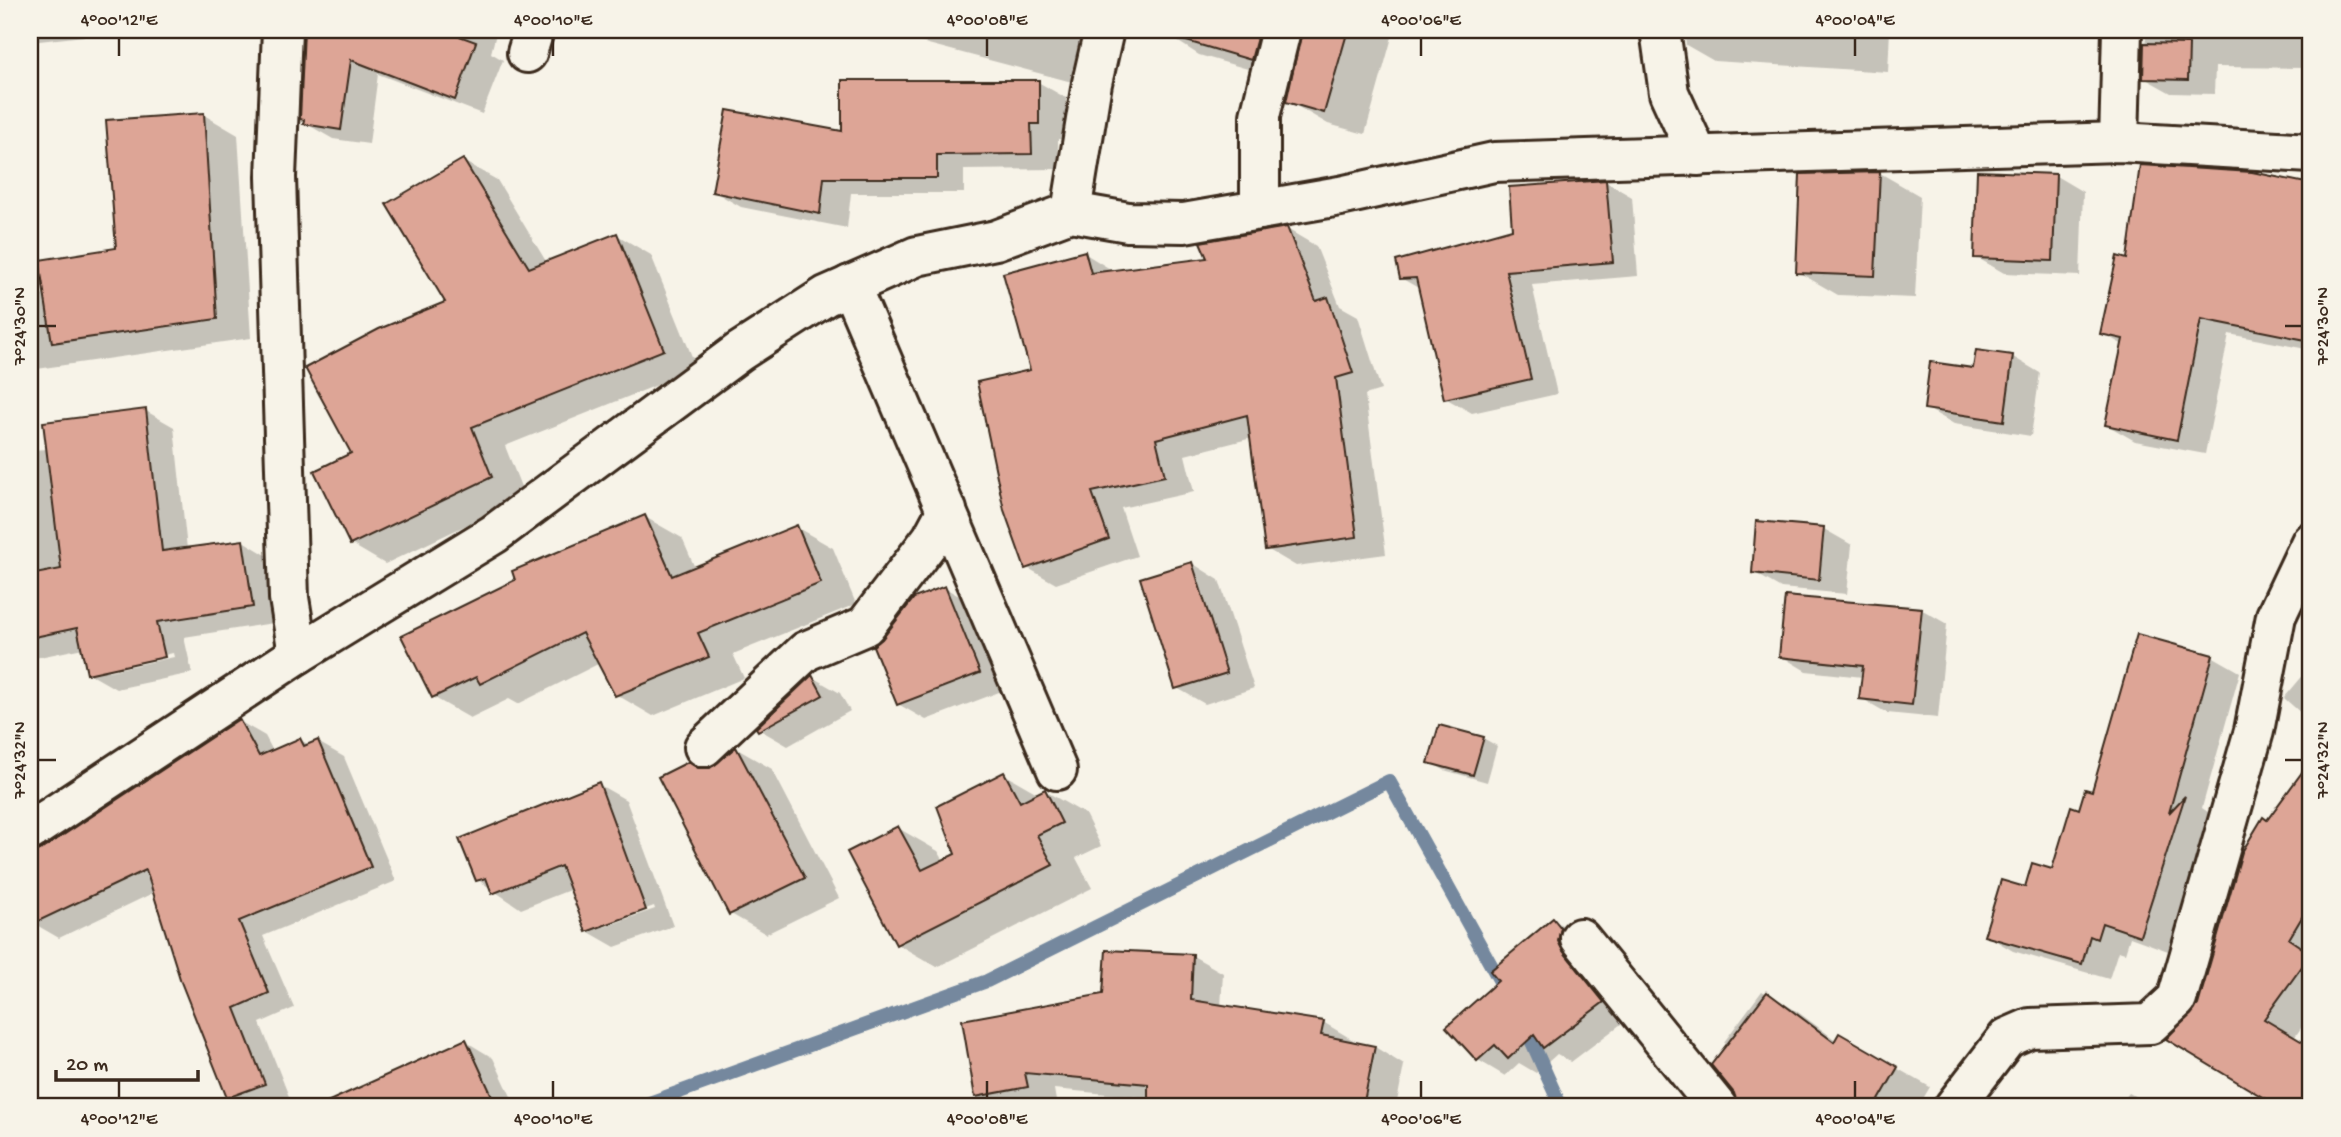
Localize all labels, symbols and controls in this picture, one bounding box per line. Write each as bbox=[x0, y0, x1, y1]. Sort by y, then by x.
text: 4°00'12"E bbox=[81, 11, 158, 32]
text: 4°00'10"E bbox=[514, 11, 593, 32]
text: 4°00'08"E bbox=[947, 11, 1028, 32]
text: 4°00'06"E bbox=[1381, 11, 1462, 32]
text: 4°00'04"E bbox=[1815, 11, 1895, 32]
text: 7°24'30"N bbox=[11, 287, 32, 366]
text: 7°24'30"N bbox=[2314, 287, 2335, 366]
text: 7°24'32"N bbox=[11, 722, 32, 799]
text: 7°24'32"N bbox=[2314, 722, 2335, 799]
scale bar bbox=[56, 1039, 198, 1083]
text: 20 m bbox=[66, 1054, 108, 1079]
text: 4°00'12"E bbox=[81, 1110, 158, 1131]
text: 4°00'10"E bbox=[514, 1110, 593, 1131]
text: 4°00'08"E bbox=[947, 1110, 1028, 1131]
text: 4°00'06"E bbox=[1381, 1110, 1462, 1131]
text: 4°00'04"E bbox=[1815, 1110, 1895, 1131]

